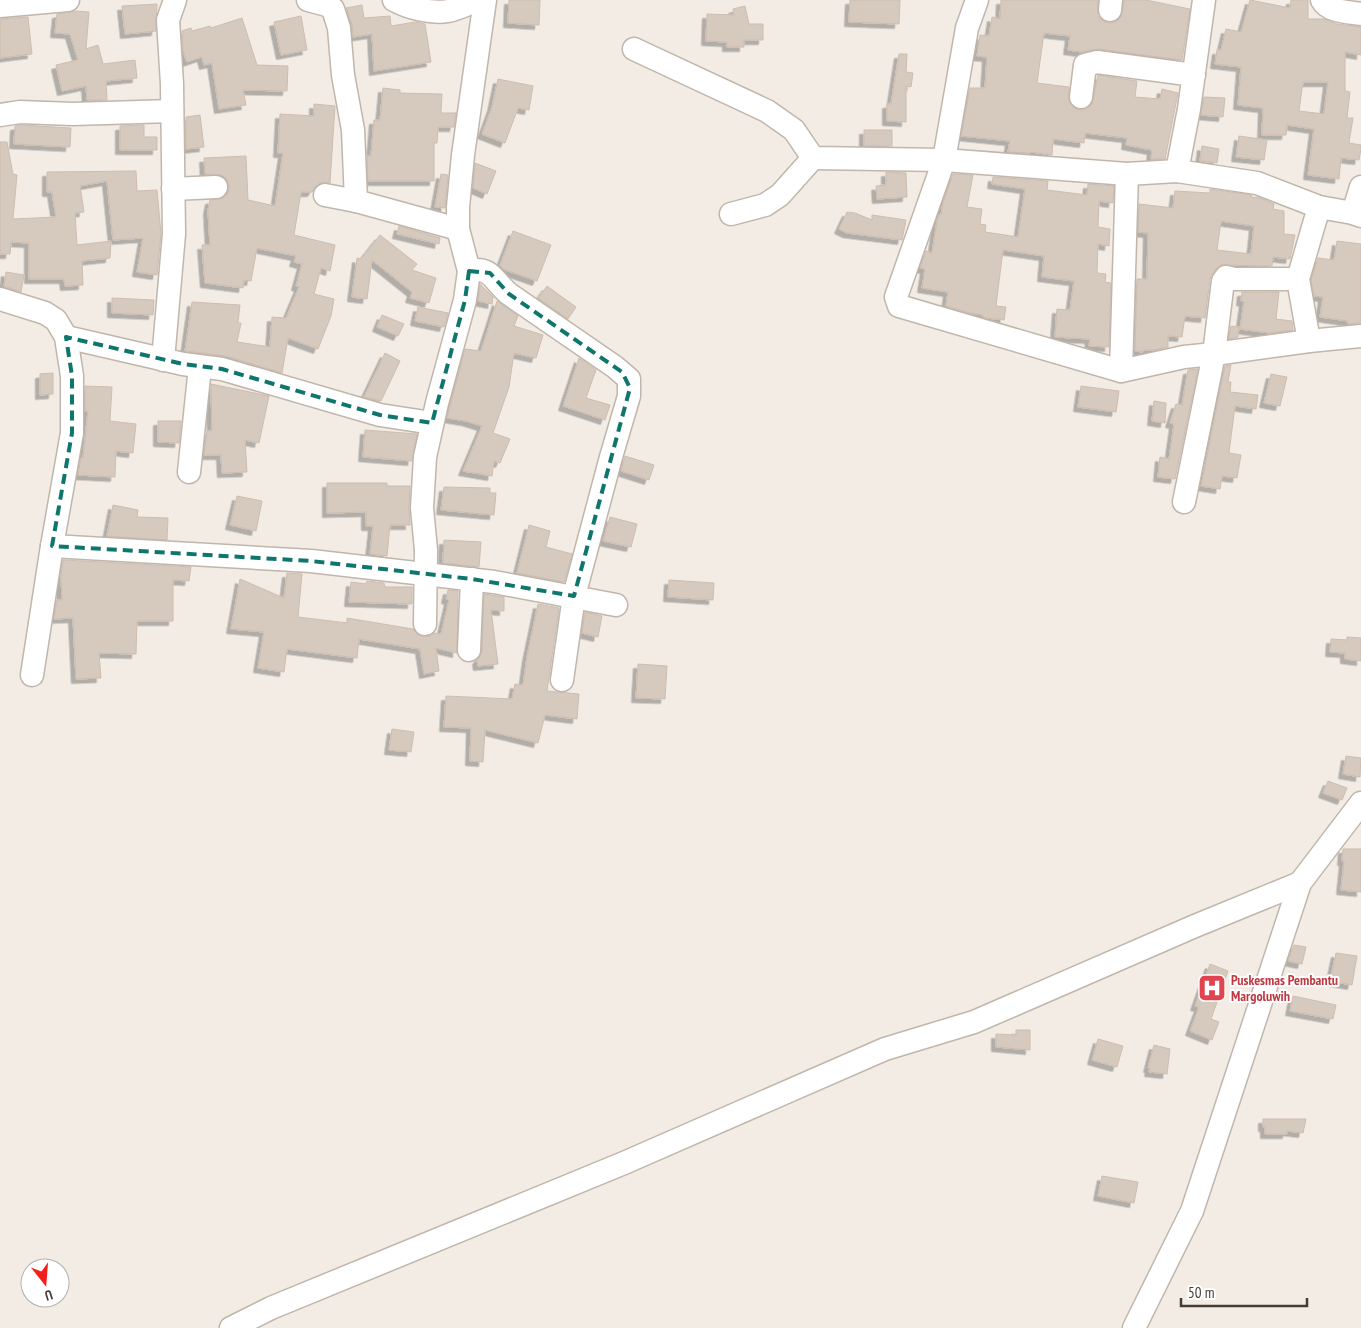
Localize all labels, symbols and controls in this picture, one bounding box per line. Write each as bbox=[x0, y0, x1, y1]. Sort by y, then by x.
place label: Puskesmas Pembantu Margoluwih bbox=[1231, 971, 1338, 1005]
hospital icon: Puskesmas Pembantu Margoluwih bbox=[1197, 973, 1227, 1003]
north arrow bbox=[20, 1258, 70, 1308]
scale bar bbox=[1181, 1276, 1307, 1308]
text: 50 m bbox=[1188, 1283, 1214, 1302]
text: U bbox=[43, 1286, 55, 1305]

